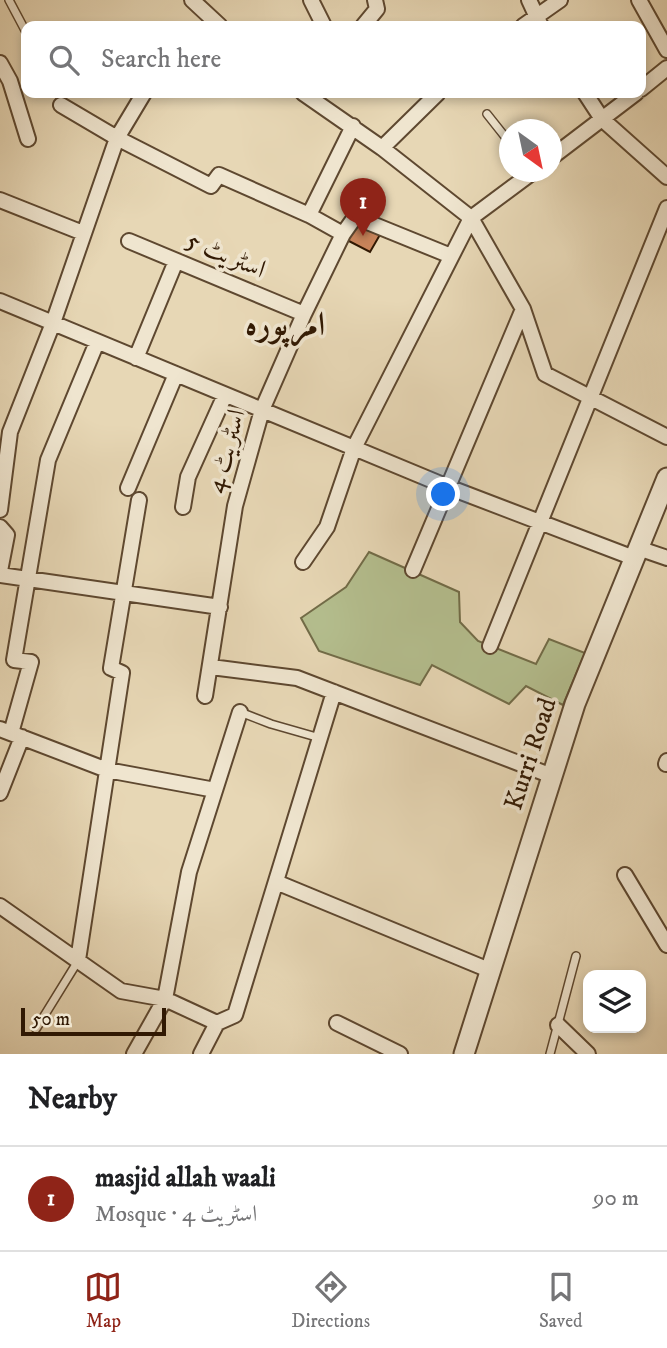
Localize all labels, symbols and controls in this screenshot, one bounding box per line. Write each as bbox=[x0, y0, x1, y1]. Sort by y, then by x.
search box bbox=[21, 21, 646, 98]
icon: search bbox=[45, 41, 83, 79]
text: Search here bbox=[101, 43, 221, 76]
north arrow bbox=[499, 119, 562, 182]
pin: 1 bbox=[340, 178, 386, 236]
street label: اسٹریٹ 5 bbox=[181, 224, 271, 286]
district label: امرپورہ bbox=[245, 305, 325, 348]
street label: اسٹریٹ 4 bbox=[198, 406, 254, 496]
your location bbox=[426, 477, 460, 511]
street label: Kurri Road bbox=[497, 694, 565, 814]
map controls bbox=[583, 970, 646, 1033]
button: layers bbox=[583, 970, 646, 1033]
scale bar bbox=[21, 1005, 166, 1037]
text: 50 m bbox=[32, 1008, 70, 1031]
text: Nearby bbox=[28, 1081, 117, 1118]
text: masjid allah waali bbox=[95, 1162, 276, 1195]
text: 1 bbox=[47, 1184, 55, 1213]
text: 90 m bbox=[593, 1184, 639, 1213]
text: Mosque · اسٹریٹ 4 bbox=[95, 1200, 257, 1229]
tab: Map bbox=[84, 1268, 122, 1333]
tab: Directions bbox=[291, 1268, 370, 1333]
tab: Saved bbox=[539, 1268, 583, 1333]

